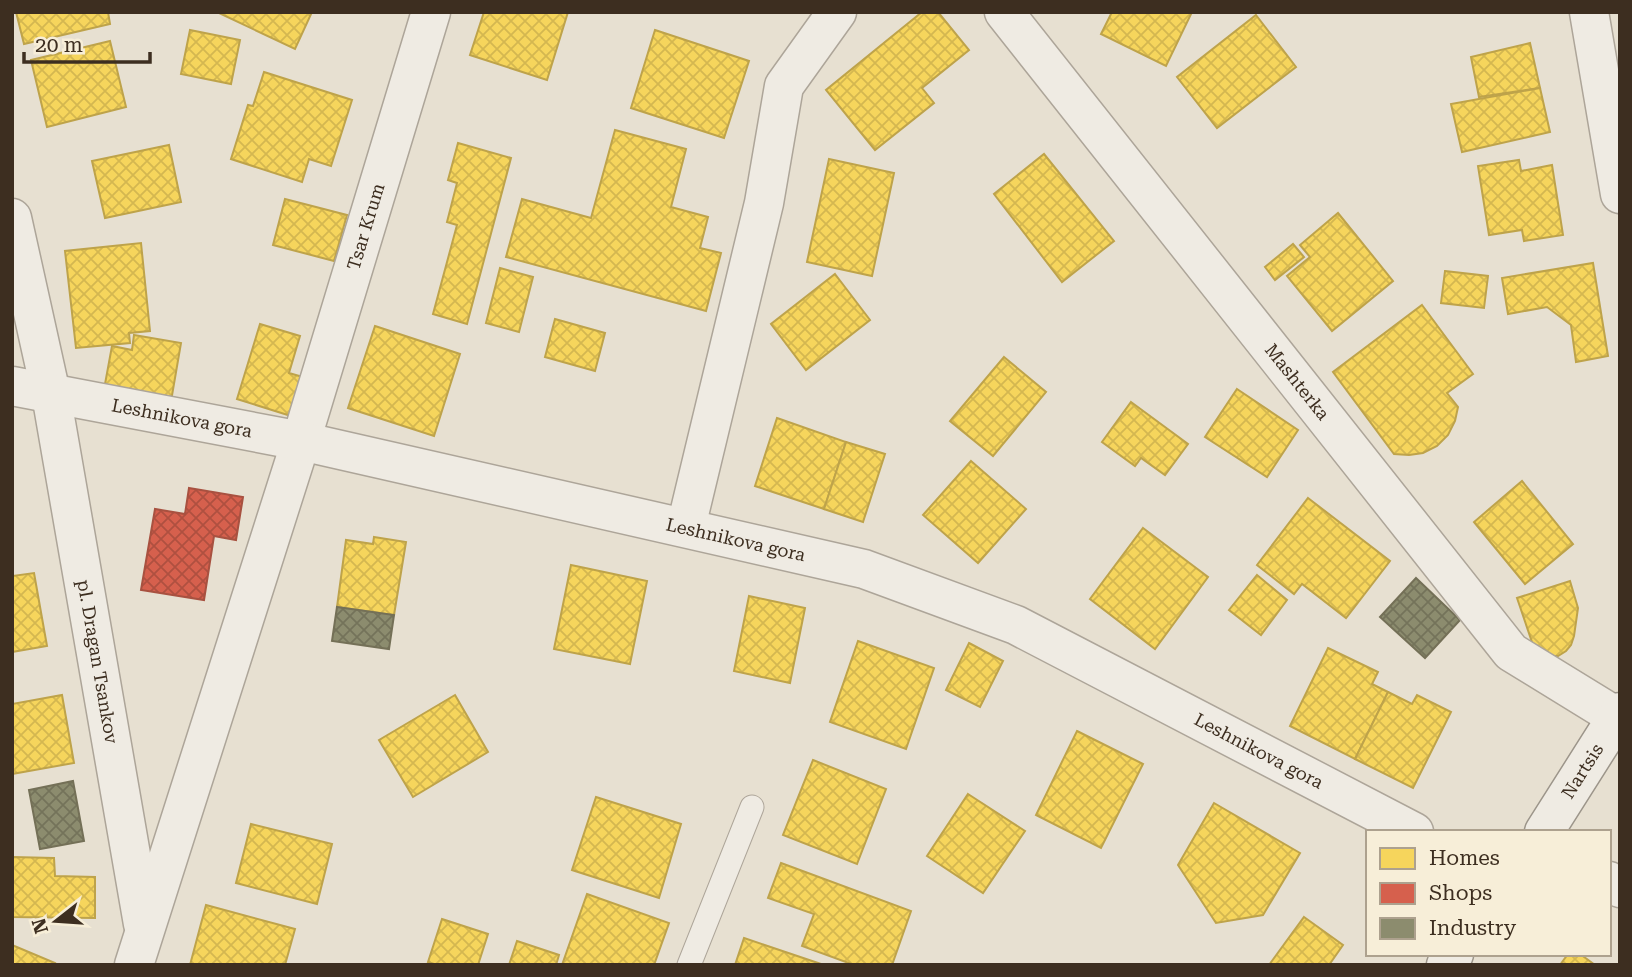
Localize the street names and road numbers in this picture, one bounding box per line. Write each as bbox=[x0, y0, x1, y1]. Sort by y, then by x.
street label: Tsar Krum bbox=[342, 181, 389, 272]
street label: Mashterka bbox=[1261, 339, 1334, 424]
street label: Leshnikova gora bbox=[110, 394, 254, 442]
street label: Leshnikova gora bbox=[664, 513, 808, 565]
street label: pl. Dragan Tsankov bbox=[73, 578, 123, 746]
street label: Leshnikova gora bbox=[1191, 709, 1327, 793]
street label: Nartsis bbox=[1557, 739, 1607, 802]

